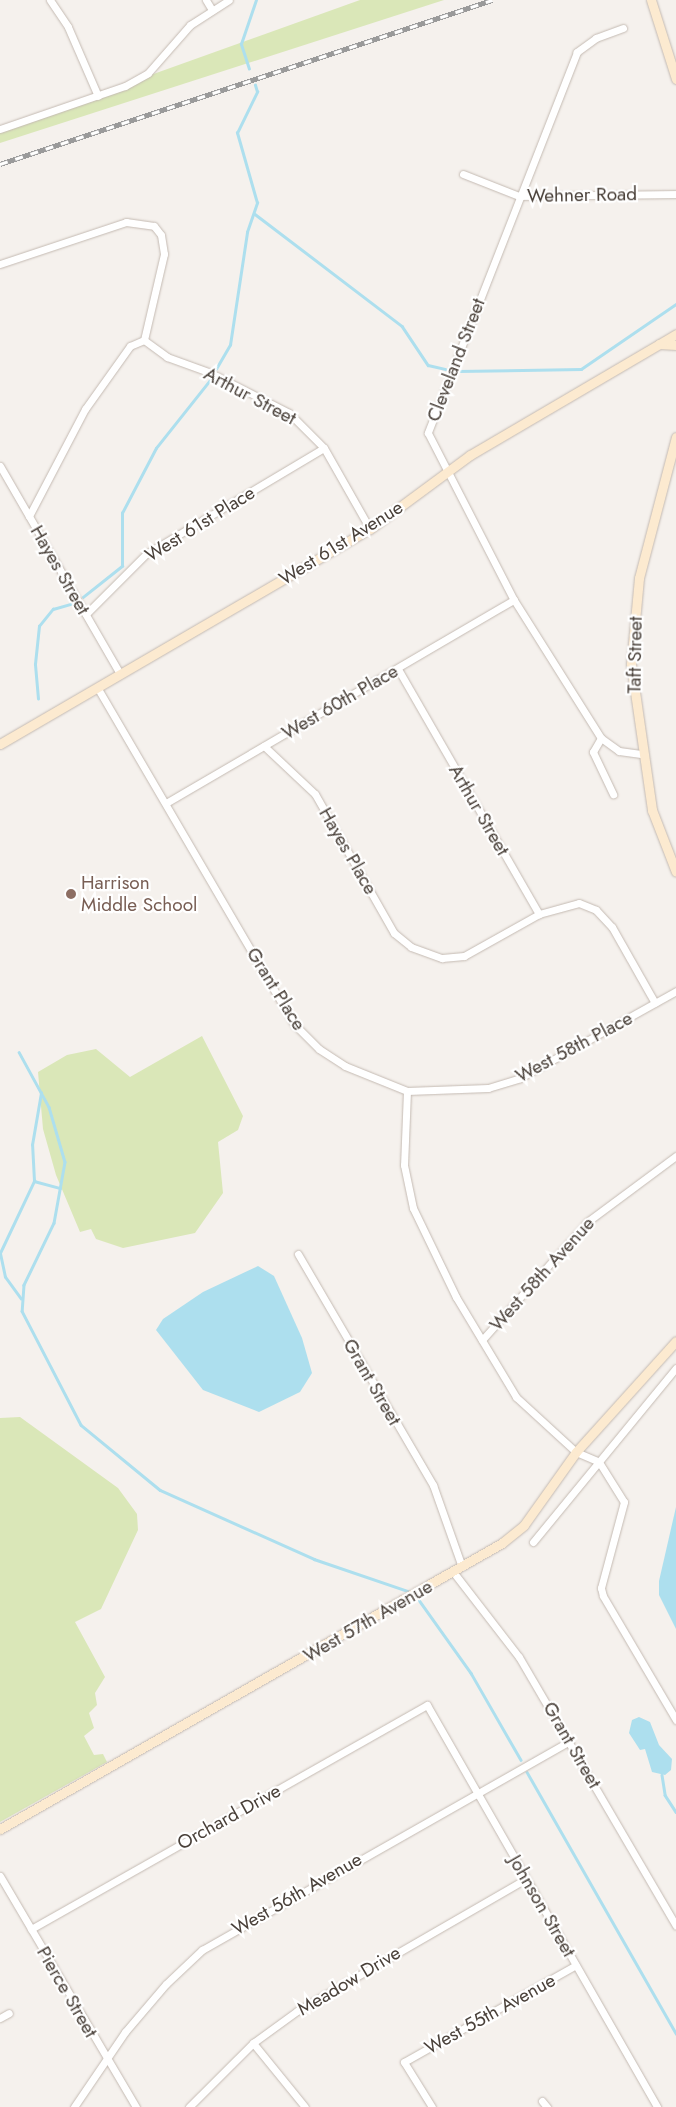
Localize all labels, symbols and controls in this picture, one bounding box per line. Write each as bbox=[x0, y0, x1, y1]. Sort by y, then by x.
street label: Wehner Road bbox=[527, 183, 637, 207]
street label: Cleveland Street bbox=[422, 295, 490, 425]
street label: Arthur Street bbox=[200, 362, 300, 430]
street label: West 61st Place bbox=[141, 481, 259, 567]
street label: West 61st Avenue bbox=[275, 496, 407, 590]
street label: Hayes Street bbox=[25, 521, 95, 619]
street label: Taft Street bbox=[623, 616, 647, 694]
street label: West 60th Place bbox=[278, 660, 402, 744]
street label: Arthur Street bbox=[444, 761, 514, 859]
street label: Hayes Place bbox=[314, 803, 382, 899]
place label: Harrison Middle School bbox=[81, 872, 197, 916]
marker: Harrison Middle School bbox=[65, 888, 77, 900]
street label: Grant Place bbox=[242, 943, 310, 1035]
street label: West 58th Place bbox=[512, 1007, 636, 1087]
street label: West 58th Avenue bbox=[485, 1212, 599, 1336]
street label: Grant Street bbox=[338, 1335, 406, 1429]
street label: West 57th Avenue bbox=[299, 1575, 437, 1667]
street label: Grant Street bbox=[538, 1698, 606, 1792]
street label: Orchard Drive bbox=[173, 1779, 285, 1855]
street label: West 56th Avenue bbox=[228, 1848, 366, 1940]
street label: Johnson Street bbox=[504, 1851, 580, 1961]
street label: Meadow Drive bbox=[293, 1941, 405, 2021]
street label: Pierce Street bbox=[32, 1942, 102, 2042]
street label: West 55th Avenue bbox=[421, 1969, 559, 2059]

